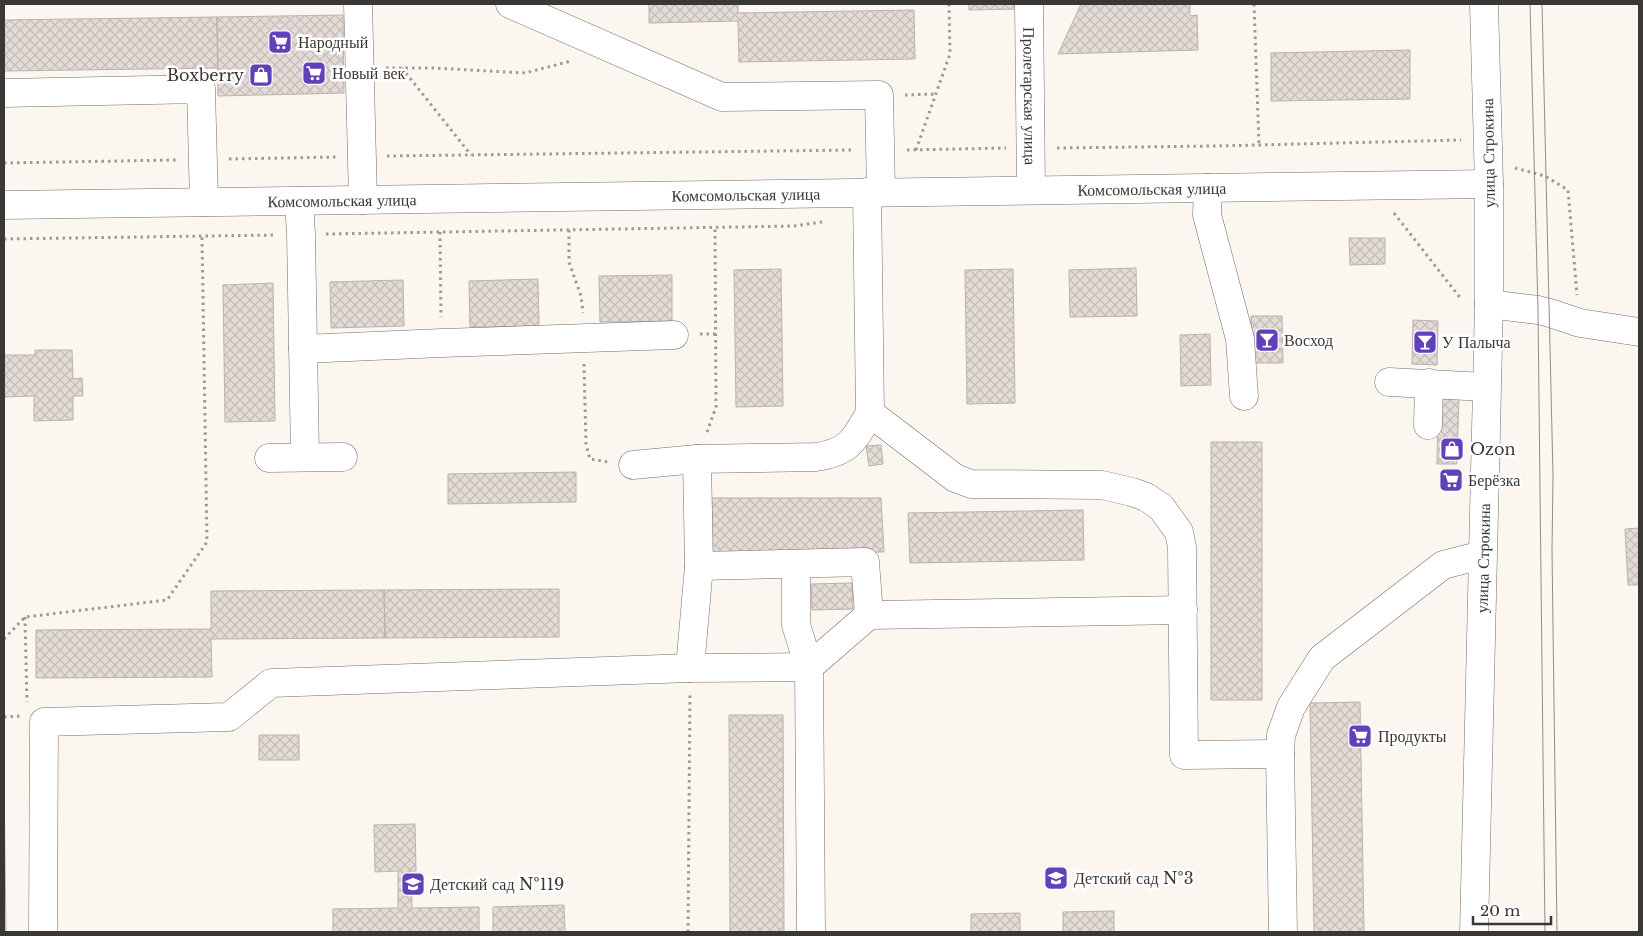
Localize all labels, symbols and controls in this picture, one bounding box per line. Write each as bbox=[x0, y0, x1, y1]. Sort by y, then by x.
street label: Пролетарская улица bbox=[1019, 27, 1041, 165]
supermarket icon: Народный bbox=[267, 29, 293, 55]
place label: Народный bbox=[298, 32, 369, 52]
supermarket icon: Новый век bbox=[301, 60, 327, 86]
shop icon: Boxberry bbox=[248, 62, 274, 88]
place label: Новый век bbox=[332, 63, 406, 83]
place label: Boxberry bbox=[167, 65, 245, 85]
street label: улица Строкина bbox=[1477, 98, 1499, 208]
street label: Комсомольская улица bbox=[1077, 178, 1226, 200]
street label: Комсомольская улица bbox=[671, 183, 821, 206]
street label: Комсомольская улица bbox=[267, 189, 417, 211]
bar icon: Восход bbox=[1254, 327, 1280, 353]
bar icon: У Палыча bbox=[1412, 329, 1438, 355]
place label: Восход bbox=[1284, 330, 1333, 350]
place label: У Палыча bbox=[1442, 332, 1511, 352]
shop icon: Ozon bbox=[1439, 436, 1465, 462]
place label: Ozon bbox=[1470, 439, 1515, 459]
supermarket icon: Берёзка bbox=[1438, 467, 1464, 493]
place label: Берёзка bbox=[1468, 470, 1520, 490]
street label: улица Строкина bbox=[1472, 503, 1494, 613]
supermarket icon: Продукты bbox=[1347, 723, 1373, 749]
place label: Продукты bbox=[1378, 726, 1447, 746]
school or university icon: Детский сад №3 bbox=[1043, 865, 1069, 891]
place label: Детский сад №3 bbox=[1074, 868, 1194, 888]
school or university icon: Детский сад №119 bbox=[400, 871, 426, 897]
place label: Детский сад №119 bbox=[430, 874, 564, 894]
scale bar bbox=[1473, 894, 1550, 926]
text: 20 m bbox=[1480, 901, 1520, 920]

